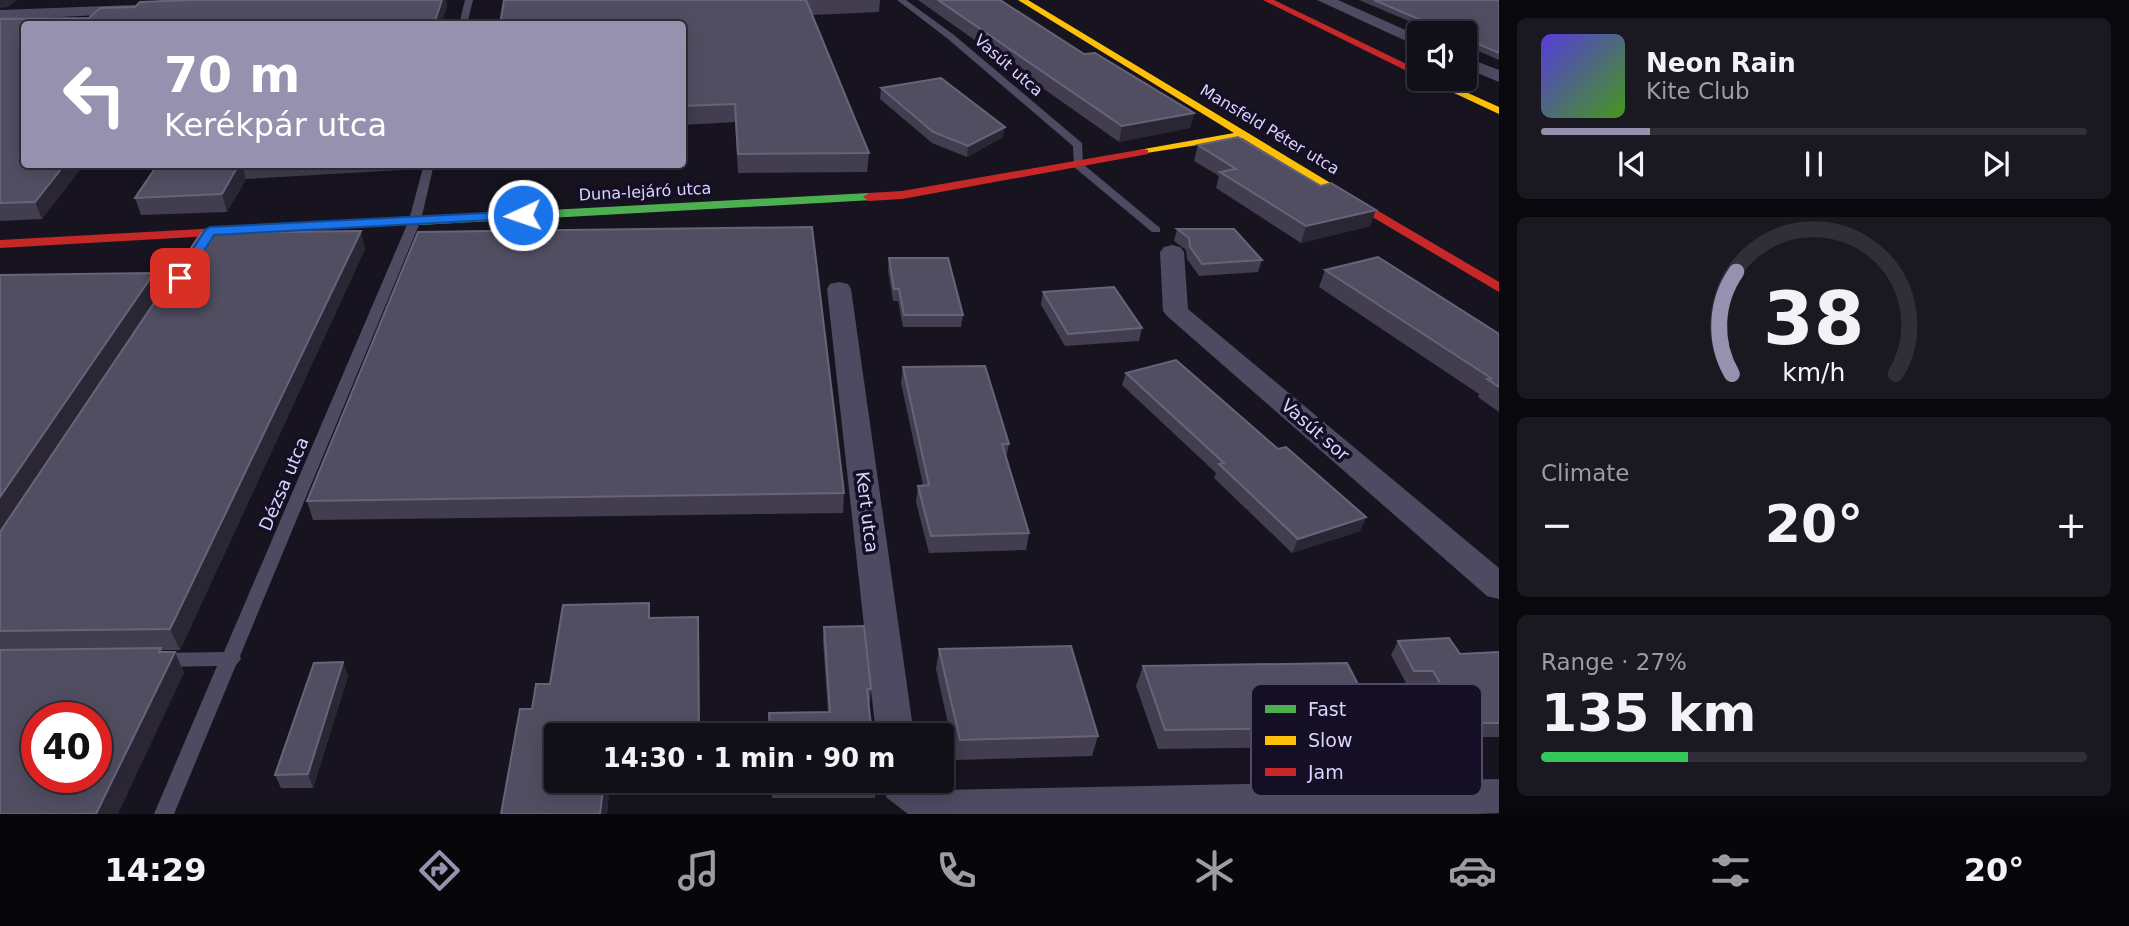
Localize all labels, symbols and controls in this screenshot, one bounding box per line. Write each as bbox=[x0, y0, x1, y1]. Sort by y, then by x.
map controls bbox=[1407, 21, 1477, 91]
button: sound bbox=[1407, 21, 1477, 91]
street label: Vasút utca bbox=[971, 31, 1047, 100]
text: 70 m bbox=[164, 47, 300, 104]
text: Neon Rain bbox=[1646, 48, 1796, 78]
icon: left bbox=[49, 49, 140, 140]
text: Kite Club bbox=[1646, 78, 1750, 104]
street label: Mansfeld Péter utca bbox=[1197, 80, 1343, 179]
text: Kerékpár utca bbox=[164, 106, 387, 144]
icon: previous bbox=[1613, 145, 1651, 183]
icon: pause bbox=[1795, 145, 1833, 183]
icon: next bbox=[1977, 145, 2015, 183]
position arrow bbox=[486, 178, 560, 252]
street label: Duna-lejáró utca bbox=[578, 179, 712, 204]
pin bbox=[150, 248, 210, 308]
icon: arrive bbox=[161, 259, 199, 297]
text: 38 bbox=[1763, 276, 1865, 361]
text: km/h bbox=[1782, 357, 1846, 386]
street label: Vasút sor bbox=[1277, 394, 1354, 465]
street label: Dézsa utca bbox=[254, 434, 313, 534]
text: Climate bbox=[1541, 460, 1630, 486]
street label: Kert utca bbox=[852, 470, 883, 554]
text: 20° bbox=[1765, 494, 1863, 554]
text: − bbox=[1541, 503, 1573, 547]
text: + bbox=[2055, 503, 2087, 547]
text: Range · 27% bbox=[1541, 649, 1687, 675]
text: 135 km bbox=[1541, 683, 1756, 743]
legend bbox=[1251, 684, 1482, 796]
text: Fast bbox=[1308, 698, 1346, 720]
speed limit sign: 40 bbox=[21, 702, 112, 793]
text: Slow bbox=[1308, 729, 1353, 751]
text: 14:30 · 1 min · 90 m bbox=[603, 743, 895, 773]
text: Jam bbox=[1307, 761, 1344, 783]
icon: directions bbox=[415, 846, 464, 895]
icon: music bbox=[674, 846, 723, 895]
icon: phone bbox=[932, 846, 981, 895]
icon: climate bbox=[1190, 846, 1239, 895]
icon: car bbox=[1448, 846, 1497, 895]
icon: filters bbox=[1706, 846, 1755, 895]
text: 14:29 bbox=[105, 851, 206, 889]
text: 20° bbox=[1964, 851, 2024, 889]

